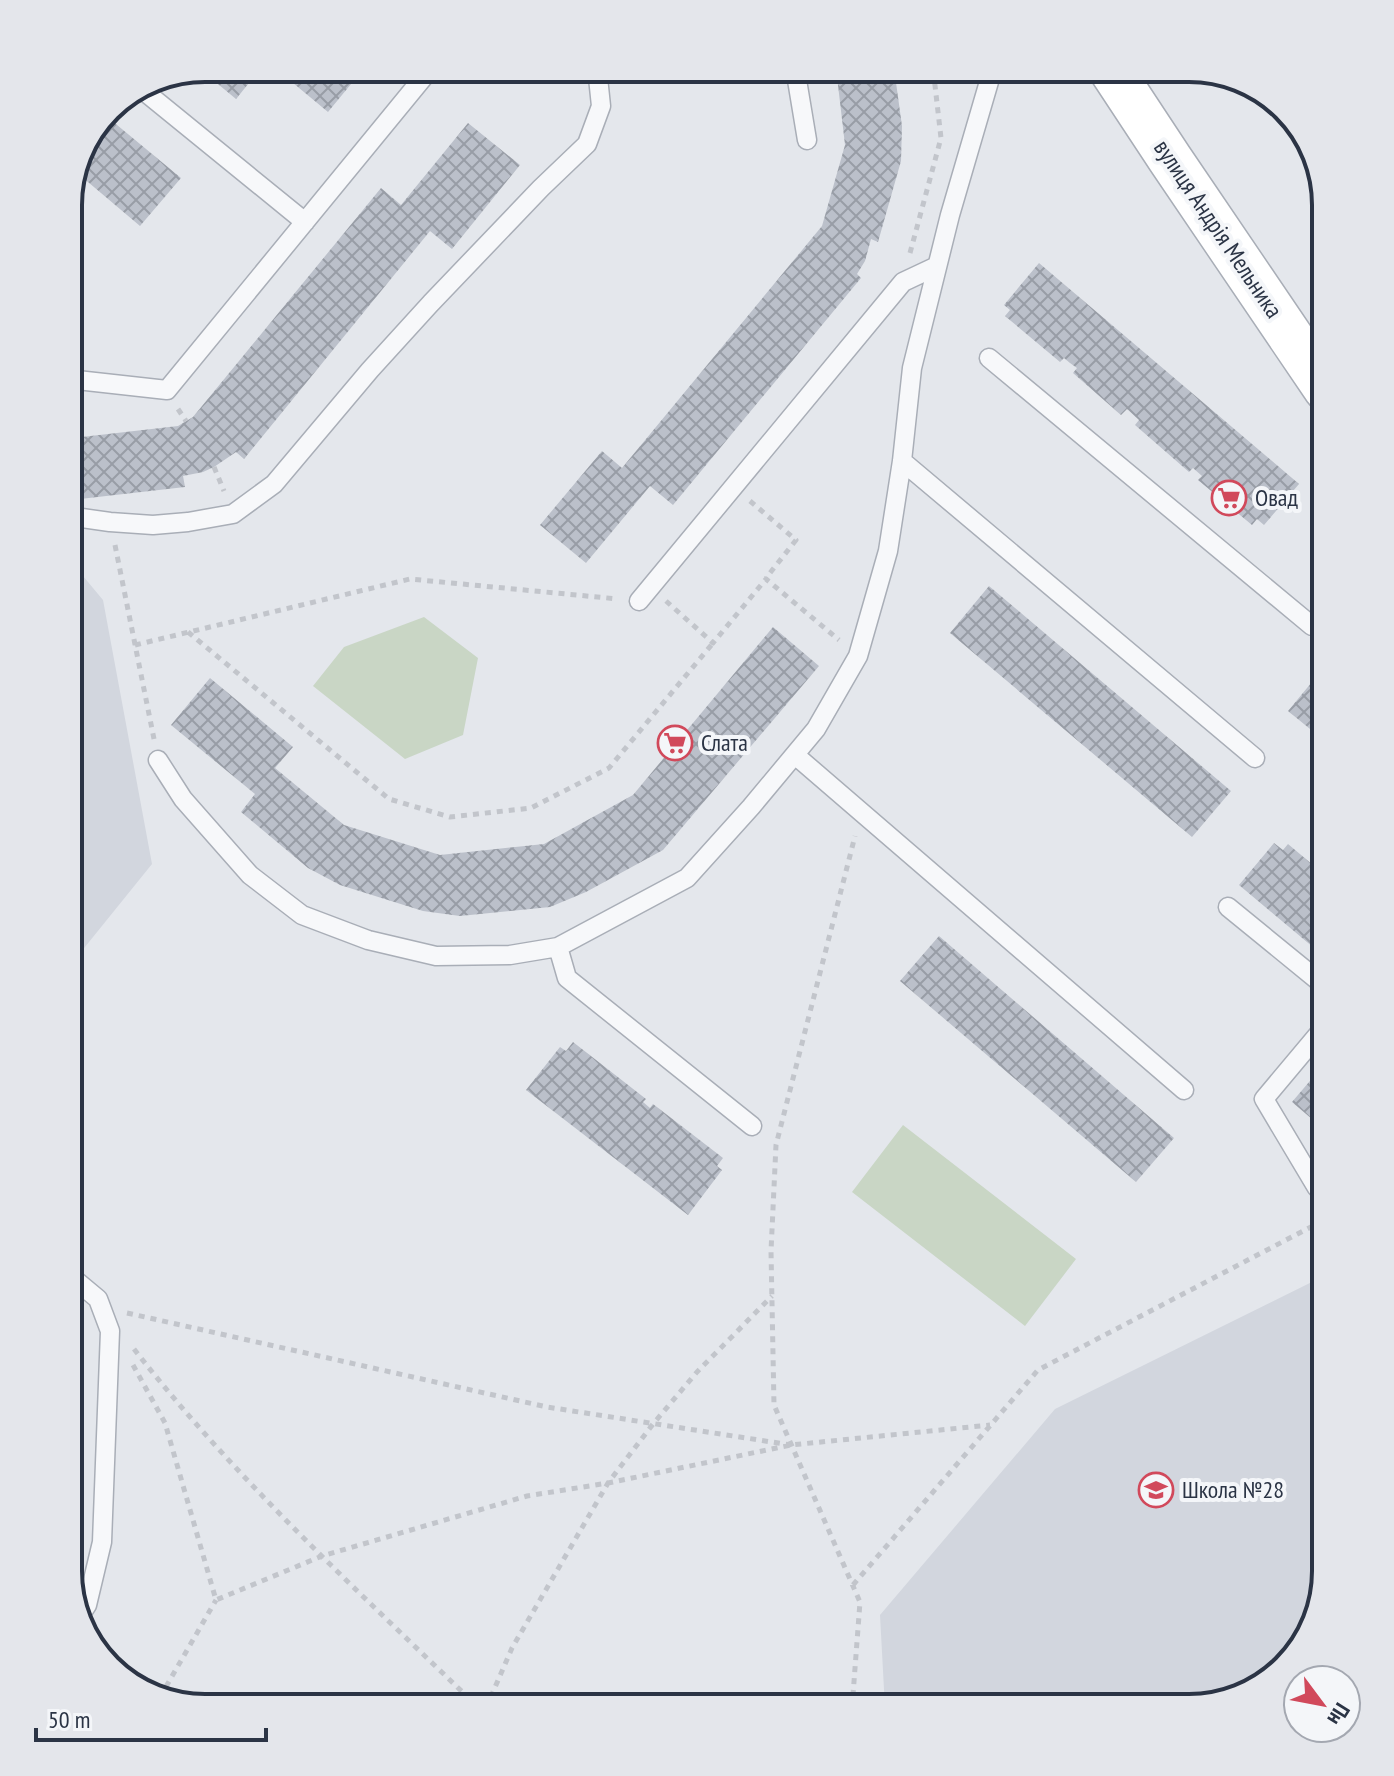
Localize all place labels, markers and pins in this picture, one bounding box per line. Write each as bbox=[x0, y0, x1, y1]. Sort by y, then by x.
supermarket icon: Овад bbox=[1210, 479, 1248, 517]
place label: Овад bbox=[1255, 482, 1298, 513]
supermarket icon: Слата bbox=[656, 724, 694, 762]
place label: Слата bbox=[701, 727, 748, 758]
school or university icon: Школа №28 bbox=[1137, 1471, 1175, 1509]
place label: Школа №28 bbox=[1182, 1474, 1284, 1505]

